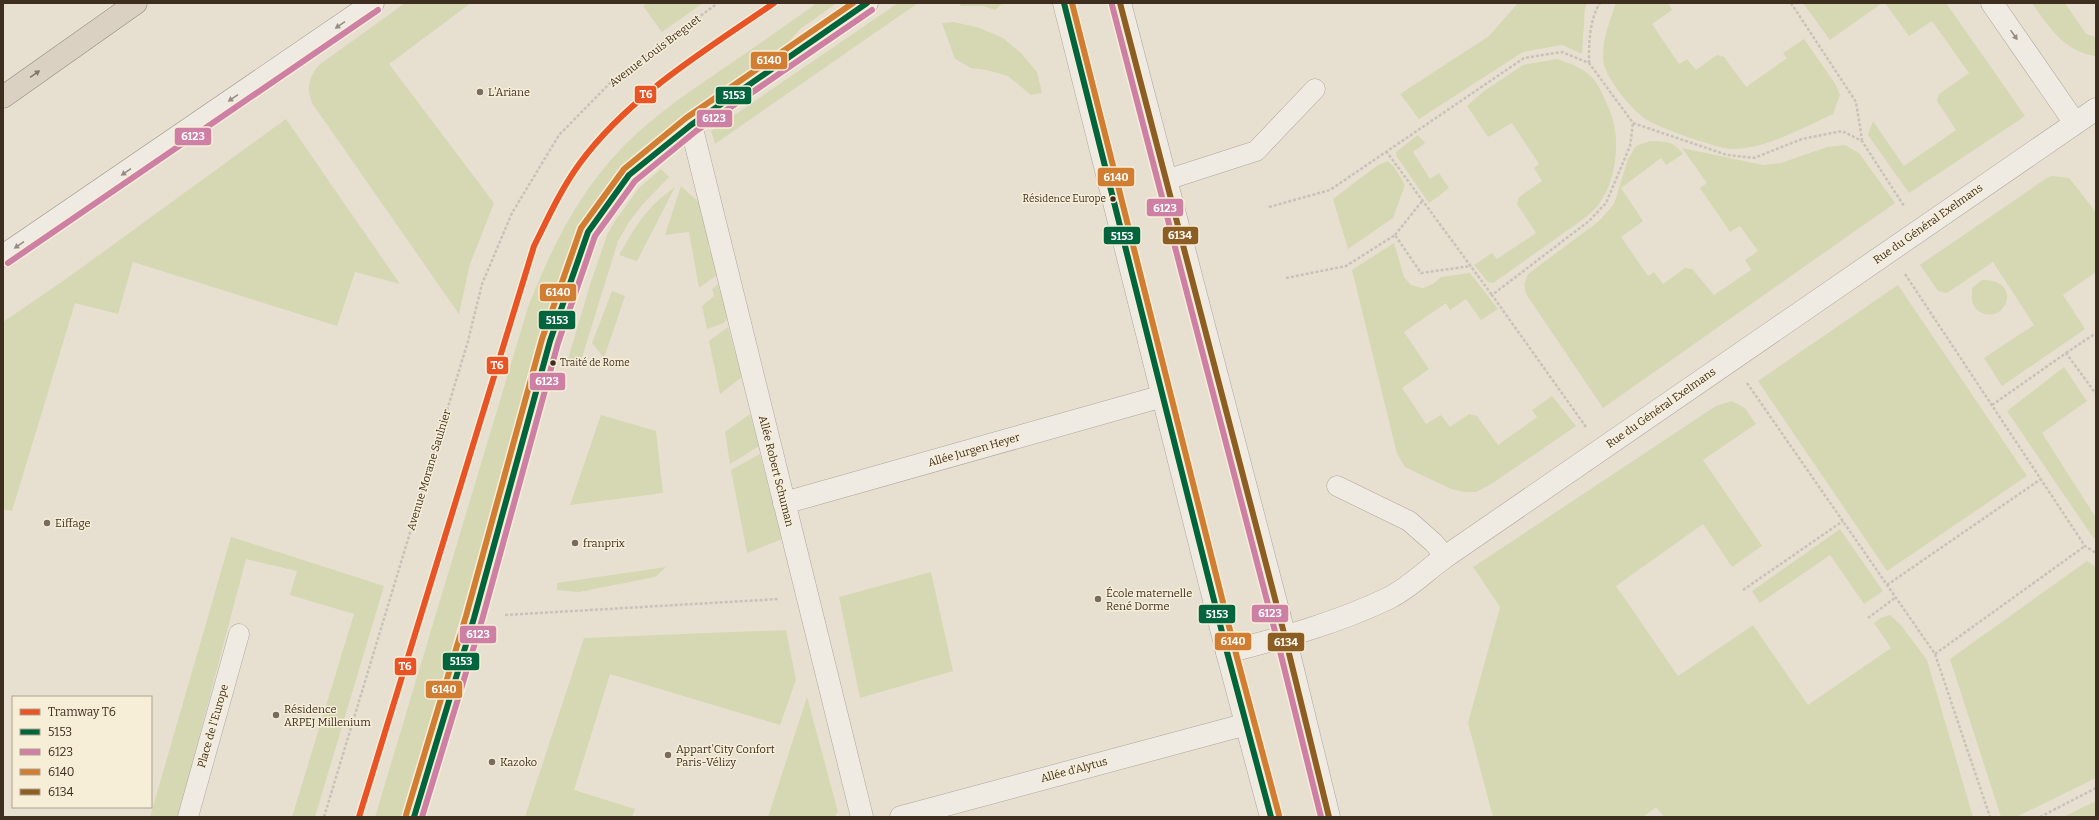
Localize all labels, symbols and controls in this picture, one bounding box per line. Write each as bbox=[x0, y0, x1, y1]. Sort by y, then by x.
street label: Avenue Louis Breguet bbox=[607, 12, 703, 90]
one-way arrow bbox=[335, 21, 346, 29]
one-way arrow bbox=[2010, 30, 2018, 40]
line badge: 6140 bbox=[750, 51, 788, 70]
text: 6140 bbox=[757, 54, 781, 67]
one-way arrow bbox=[30, 70, 40, 78]
line badge: T6 bbox=[634, 85, 657, 104]
place label: L'Ariane bbox=[488, 86, 530, 99]
line badge: 5153 bbox=[715, 86, 752, 105]
marker: L'Ariane bbox=[475, 87, 485, 97]
text: T6 bbox=[639, 88, 653, 101]
text: 5153 bbox=[723, 89, 745, 102]
one-way arrow bbox=[228, 94, 238, 102]
line badge: 6123 bbox=[696, 109, 733, 128]
text: 6123 bbox=[702, 112, 726, 125]
line badge: 6123 bbox=[174, 127, 212, 146]
text: 6123 bbox=[181, 130, 205, 143]
line badge: 6140 bbox=[1097, 167, 1135, 187]
one-way arrow bbox=[121, 168, 131, 176]
text: 6140 bbox=[1104, 171, 1128, 184]
street label: Rue du Général Exelmans bbox=[1871, 181, 1985, 267]
place label: Résidence Europe bbox=[1023, 193, 1106, 205]
marker: Résidence Europe bbox=[1108, 194, 1118, 204]
line badge: 6123 bbox=[1146, 198, 1184, 217]
text: 6123 bbox=[1153, 202, 1177, 215]
line badge: 5153 bbox=[1103, 226, 1141, 245]
line badge: 6134 bbox=[1162, 226, 1199, 245]
text: 6134 bbox=[1168, 229, 1192, 242]
text: 5153 bbox=[1111, 230, 1133, 243]
one-way arrow bbox=[14, 241, 24, 249]
line badge: 6140 bbox=[539, 283, 577, 302]
text: 6140 bbox=[546, 286, 570, 299]
line badge: 5153 bbox=[538, 310, 576, 330]
text: 5153 bbox=[546, 314, 568, 327]
line badge: T6 bbox=[486, 356, 509, 375]
place label: Traité de Rome bbox=[560, 357, 630, 369]
marker: Traité de Rome bbox=[548, 358, 558, 368]
text: T6 bbox=[490, 359, 504, 372]
street label: Rue du Général Exelmans bbox=[1604, 365, 1718, 451]
line badge: 6123 bbox=[529, 372, 566, 391]
text: 6123 bbox=[535, 375, 559, 388]
street label: Avenue Morane Saulnier bbox=[404, 408, 454, 532]
street label: Allée Robert Schuman bbox=[756, 414, 796, 528]
street label: Allée Jurgen Heyer bbox=[926, 431, 1022, 469]
place label: Eiffage bbox=[55, 517, 90, 530]
marker: Eiffage bbox=[42, 518, 52, 528]
place label: franprix bbox=[583, 537, 625, 550]
marker: franprix bbox=[570, 538, 580, 548]
place label: École maternelle René Dorme bbox=[1106, 586, 1192, 613]
marker: École maternelle René Dorme bbox=[1093, 594, 1103, 604]
line badge: 5153 bbox=[1198, 604, 1236, 624]
line badge: 6123 bbox=[1251, 604, 1289, 623]
text: 6123 bbox=[1258, 607, 1282, 620]
text: 5153 bbox=[1206, 608, 1228, 621]
line badge: 6123 bbox=[459, 625, 497, 644]
text: 6123 bbox=[466, 628, 490, 641]
line badge: 6140 bbox=[1214, 632, 1252, 651]
line badge: 6134 bbox=[1267, 632, 1305, 652]
text: 6140 bbox=[1221, 635, 1245, 648]
text: 6134 bbox=[1274, 636, 1298, 649]
line badge: 5153 bbox=[442, 652, 480, 671]
text: 5153 bbox=[450, 655, 472, 668]
line badge: T6 bbox=[394, 657, 417, 676]
text: T6 bbox=[398, 660, 412, 673]
line badge: 6140 bbox=[425, 680, 463, 699]
street label: Place de l'Europe bbox=[195, 683, 231, 769]
text: 6140 bbox=[432, 683, 456, 696]
legend bbox=[12, 696, 152, 808]
place label: Résidence ARPEJ Millenium bbox=[284, 703, 371, 729]
text: Tramway T6 bbox=[48, 705, 116, 719]
marker: Résidence ARPEJ Millenium bbox=[271, 710, 281, 720]
text: 5153 bbox=[48, 725, 72, 739]
place label: Appart'City Confort Paris-Vélizy bbox=[676, 743, 775, 769]
text: 6123 bbox=[48, 745, 73, 759]
marker: Appart'City Confort Paris-Vélizy bbox=[663, 750, 673, 760]
street label: Allée d'Alytus bbox=[1039, 755, 1109, 785]
place label: Kazoko bbox=[500, 756, 537, 769]
marker: Kazoko bbox=[487, 757, 497, 767]
text: 6140 bbox=[48, 765, 74, 779]
text: 6134 bbox=[48, 785, 74, 799]

